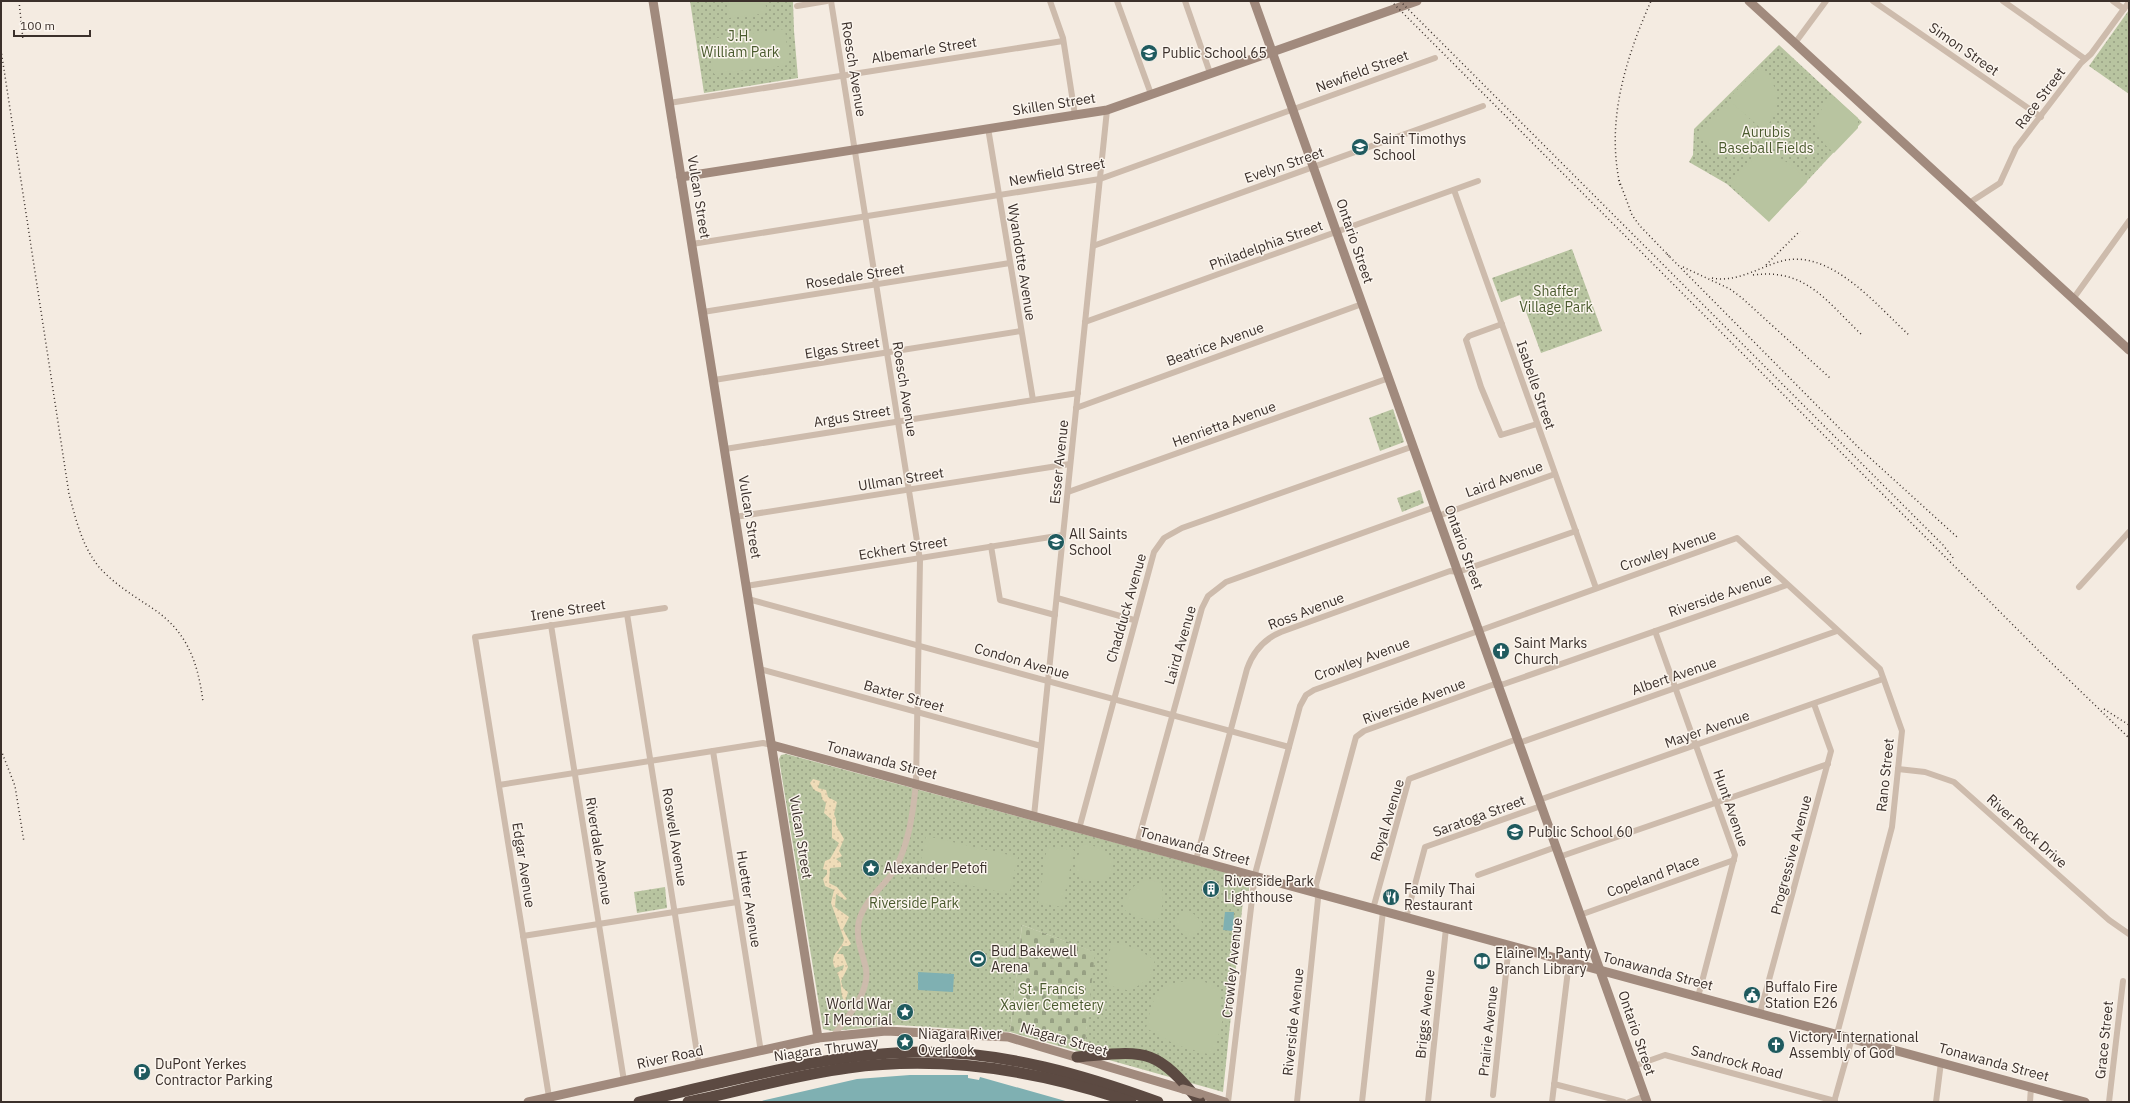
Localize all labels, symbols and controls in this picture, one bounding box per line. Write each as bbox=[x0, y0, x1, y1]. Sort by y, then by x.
scale bar bbox=[14, 12, 90, 38]
text: 100 m bbox=[20, 18, 55, 33]
street label: Simon Street bbox=[1926, 18, 2003, 80]
street label: Roesch Avenue bbox=[838, 20, 870, 118]
park label: J.H. William Park bbox=[701, 27, 780, 61]
street label: Albemarle Street bbox=[870, 33, 978, 67]
school or university icon: Public School 65 bbox=[1139, 43, 1159, 63]
place label: Public School 65 bbox=[1162, 44, 1267, 62]
street label: Newfield Street bbox=[1313, 46, 1411, 96]
street label: Race Street bbox=[2011, 64, 2069, 132]
street label: Skillen Street bbox=[1011, 89, 1097, 119]
park label: Aurubis Baseball Fields bbox=[1718, 123, 1814, 157]
place label: Saint Timothys School bbox=[1373, 130, 1467, 164]
school or university icon: Saint Timothys School bbox=[1350, 137, 1370, 157]
street label: Evelyn Street bbox=[1242, 143, 1326, 187]
street label: Vulcan Street bbox=[684, 154, 714, 240]
street label: Newfield Street bbox=[1007, 154, 1107, 190]
street label: Ontario Street bbox=[1332, 196, 1378, 286]
street label: Wyandotte Avenue bbox=[1004, 202, 1040, 322]
street label: Philadelphia Street bbox=[1207, 216, 1325, 274]
street label: Rosedale Street bbox=[804, 259, 906, 293]
park label: Shaffer Village Park bbox=[1519, 282, 1593, 316]
street label: Beatrice Avenue bbox=[1164, 318, 1267, 370]
street label: Elgas Street bbox=[803, 333, 881, 363]
street label: Isabelle Street bbox=[1512, 338, 1560, 432]
street label: Roesch Avenue bbox=[889, 340, 921, 438]
street label: Henrietta Avenue bbox=[1170, 397, 1279, 451]
street label: Argus Street bbox=[812, 401, 892, 431]
street label: Esser Avenue bbox=[1046, 419, 1072, 505]
street label: Laird Avenue bbox=[1463, 457, 1546, 501]
street label: Ullman Street bbox=[857, 463, 945, 495]
street label: Vulcan Street bbox=[735, 474, 765, 560]
street label: Ontario Street bbox=[1440, 502, 1488, 592]
place label: All Saints School bbox=[1069, 525, 1128, 559]
street label: Crowley Avenue bbox=[1617, 525, 1719, 575]
street label: Eckhert Street bbox=[857, 532, 949, 564]
school or university icon: All Saints School bbox=[1046, 532, 1066, 552]
street label: Chadduck Avenue bbox=[1102, 551, 1150, 665]
street label: Riverside Avenue bbox=[1666, 569, 1774, 621]
street label: Ross Avenue bbox=[1265, 588, 1347, 634]
street label: Irene Street bbox=[529, 595, 607, 625]
street label: Laird Avenue bbox=[1160, 603, 1200, 687]
street label: Crowley Avenue bbox=[1312, 633, 1413, 685]
place label: Saint Marks Church bbox=[1514, 634, 1587, 668]
street label: Condon Avenue bbox=[972, 639, 1072, 683]
church icon: Saint Marks Church bbox=[1491, 641, 1511, 661]
street label: Albert Avenue bbox=[1629, 653, 1719, 699]
street label: Riverside Avenue bbox=[1360, 674, 1468, 728]
street label: Baxter Street bbox=[862, 676, 947, 716]
street label: Mayer Avenue bbox=[1662, 706, 1752, 752]
street label: Tonawanda Street bbox=[825, 737, 939, 783]
street label: Rano Street bbox=[1872, 737, 1898, 813]
street label: Hunt Avenue bbox=[1709, 767, 1753, 849]
street label: Royal Avenue bbox=[1366, 777, 1408, 863]
street label: Roswell Avenue bbox=[658, 787, 692, 888]
street label: River Rock Drive bbox=[1983, 790, 2071, 872]
street label: Saratoga Street bbox=[1430, 791, 1528, 841]
street label: Progressive Avenue bbox=[1766, 793, 1816, 917]
street label: Vulcan Street bbox=[786, 794, 816, 880]
street label: Riverdale Avenue bbox=[582, 796, 616, 907]
street label: Edgar Avenue bbox=[508, 821, 540, 909]
school or university icon: Public School 60 bbox=[1505, 822, 1525, 842]
street label: Tonawanda Street bbox=[1138, 823, 1252, 869]
place label: Public School 60 bbox=[1528, 823, 1633, 841]
street label: Huetter Avenue bbox=[732, 849, 766, 949]
street label: Copeland Place bbox=[1604, 851, 1702, 901]
place icon: Alexander Petofi bbox=[861, 858, 881, 878]
place label: Alexander Petofi bbox=[884, 859, 988, 877]
place label: Riverside Park Lighthouse bbox=[1224, 872, 1314, 906]
building icon: Riverside Park Lighthouse bbox=[1201, 879, 1221, 899]
place label: Family Thai Restaurant bbox=[1404, 880, 1475, 914]
restaurant icon: Family Thai Restaurant bbox=[1381, 887, 1401, 907]
park label: Riverside Park bbox=[869, 894, 960, 912]
street label: Crowley Avenue bbox=[1218, 917, 1246, 1019]
place label: Bud Bakewell Arena bbox=[991, 942, 1077, 976]
place label: Elaine M. Panty Branch Library bbox=[1495, 944, 1591, 978]
street label: Tonawanda Street bbox=[1601, 948, 1715, 994]
sports icon: Bud Bakewell Arena bbox=[968, 949, 988, 969]
library icon: Elaine M. Panty Branch Library bbox=[1472, 951, 1492, 971]
street label: Riverside Avenue bbox=[1278, 967, 1308, 1077]
street label: Briggs Avenue bbox=[1411, 968, 1439, 1059]
place label: Buffalo Fire Station E26 bbox=[1765, 978, 1838, 1012]
park label: St. Francis Xavier Cemetery bbox=[1000, 980, 1104, 1014]
street label: Prairie Avenue bbox=[1474, 985, 1502, 1077]
public building icon: Buffalo Fire Station E26 bbox=[1742, 985, 1762, 1005]
street label: Ontario Street bbox=[1614, 988, 1660, 1078]
place label: World War I Memorial bbox=[824, 995, 892, 1029]
street label: Grace Street bbox=[2091, 1000, 2117, 1080]
place icon: World War I Memorial bbox=[895, 1002, 915, 1022]
street label: Niagara Street bbox=[1018, 1018, 1110, 1060]
place label: Niagara River Overlook bbox=[918, 1025, 1002, 1059]
place label: Victory International Assembly of God bbox=[1789, 1028, 1919, 1062]
place icon: Niagara River Overlook bbox=[895, 1032, 915, 1052]
street label: Niagara Thruway bbox=[772, 1033, 880, 1065]
church icon: Victory International Assembly of God bbox=[1766, 1035, 1786, 1055]
street label: Tonawanda Street bbox=[1937, 1039, 2051, 1085]
street label: River Road bbox=[635, 1041, 705, 1073]
street label: Sandrock Road bbox=[1689, 1041, 1785, 1083]
place label: DuPont Yerkes Contractor Parking bbox=[155, 1055, 273, 1089]
parking icon: DuPont Yerkes Contractor Parking bbox=[132, 1062, 152, 1082]

